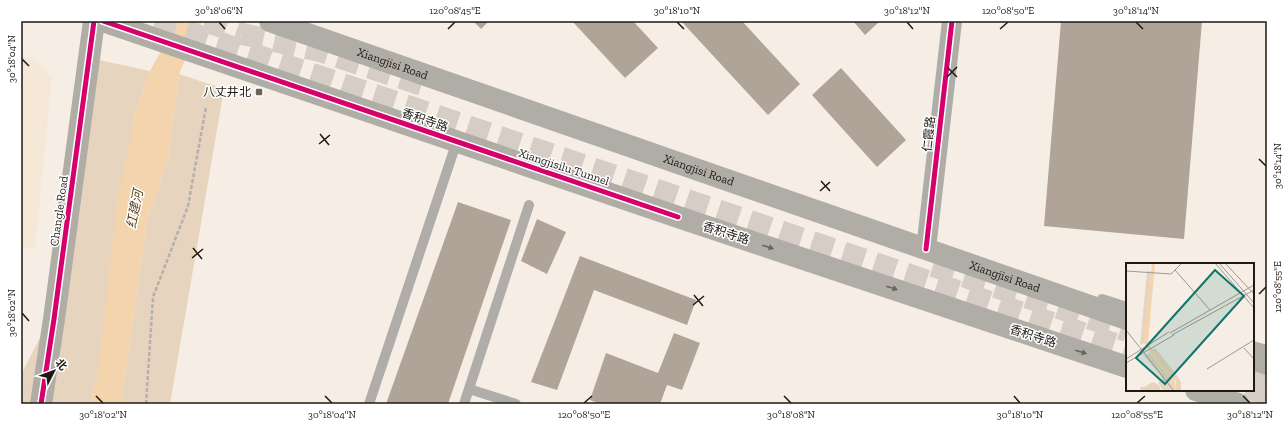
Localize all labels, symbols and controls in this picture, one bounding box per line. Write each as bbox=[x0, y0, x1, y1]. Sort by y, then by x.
text: 30°18'06"N bbox=[195, 5, 244, 17]
text: 120°08'45"E bbox=[429, 5, 481, 17]
text: 30°18'10"N bbox=[654, 5, 701, 17]
text: 30°18'12"N bbox=[884, 5, 931, 17]
text: 120°08'50"E bbox=[982, 5, 1034, 17]
text: 30°18'14"N bbox=[1113, 5, 1160, 17]
text: 30°18'04"N bbox=[6, 35, 18, 83]
street label: Xiangjisi Road bbox=[356, 45, 430, 83]
place label: 八丈井北 bbox=[203, 85, 251, 99]
marker: 八丈井北 bbox=[254, 87, 264, 97]
street label: 香积寺路 bbox=[400, 106, 450, 134]
street label: 仁霞路 bbox=[920, 115, 938, 153]
text: 30°18'14"N bbox=[1272, 142, 1284, 189]
street label: Xiangjisilu Tunnel bbox=[517, 146, 611, 189]
street label: Xiangjisi Road bbox=[662, 151, 736, 189]
street label: Changle Road bbox=[47, 174, 71, 247]
water label: 红建河 bbox=[123, 186, 146, 230]
street label: 香积寺路 bbox=[701, 219, 751, 247]
one-way arrow bbox=[763, 245, 775, 251]
street label: Xiangjisi Road bbox=[968, 258, 1042, 295]
text: 120°08'55"E bbox=[1272, 261, 1284, 313]
inset map bbox=[1126, 263, 1254, 391]
one-way arrow bbox=[886, 286, 898, 292]
text: 30°18'02"N bbox=[6, 289, 18, 337]
street label: 香积寺路 bbox=[1008, 322, 1058, 350]
one-way arrow bbox=[1076, 349, 1088, 355]
north arrow bbox=[34, 351, 74, 391]
text: 北 bbox=[53, 356, 70, 373]
text: 30°18'02"N bbox=[79, 409, 127, 421]
text: 30°18'04"N bbox=[308, 409, 356, 421]
text: 120°08'50"E bbox=[558, 409, 610, 421]
text: 30°18'08"N bbox=[767, 409, 816, 421]
text: 30°18'10"N bbox=[997, 409, 1044, 421]
text: 120°08'55"E bbox=[1111, 409, 1163, 421]
text: 30°18'12"N bbox=[1227, 409, 1274, 421]

